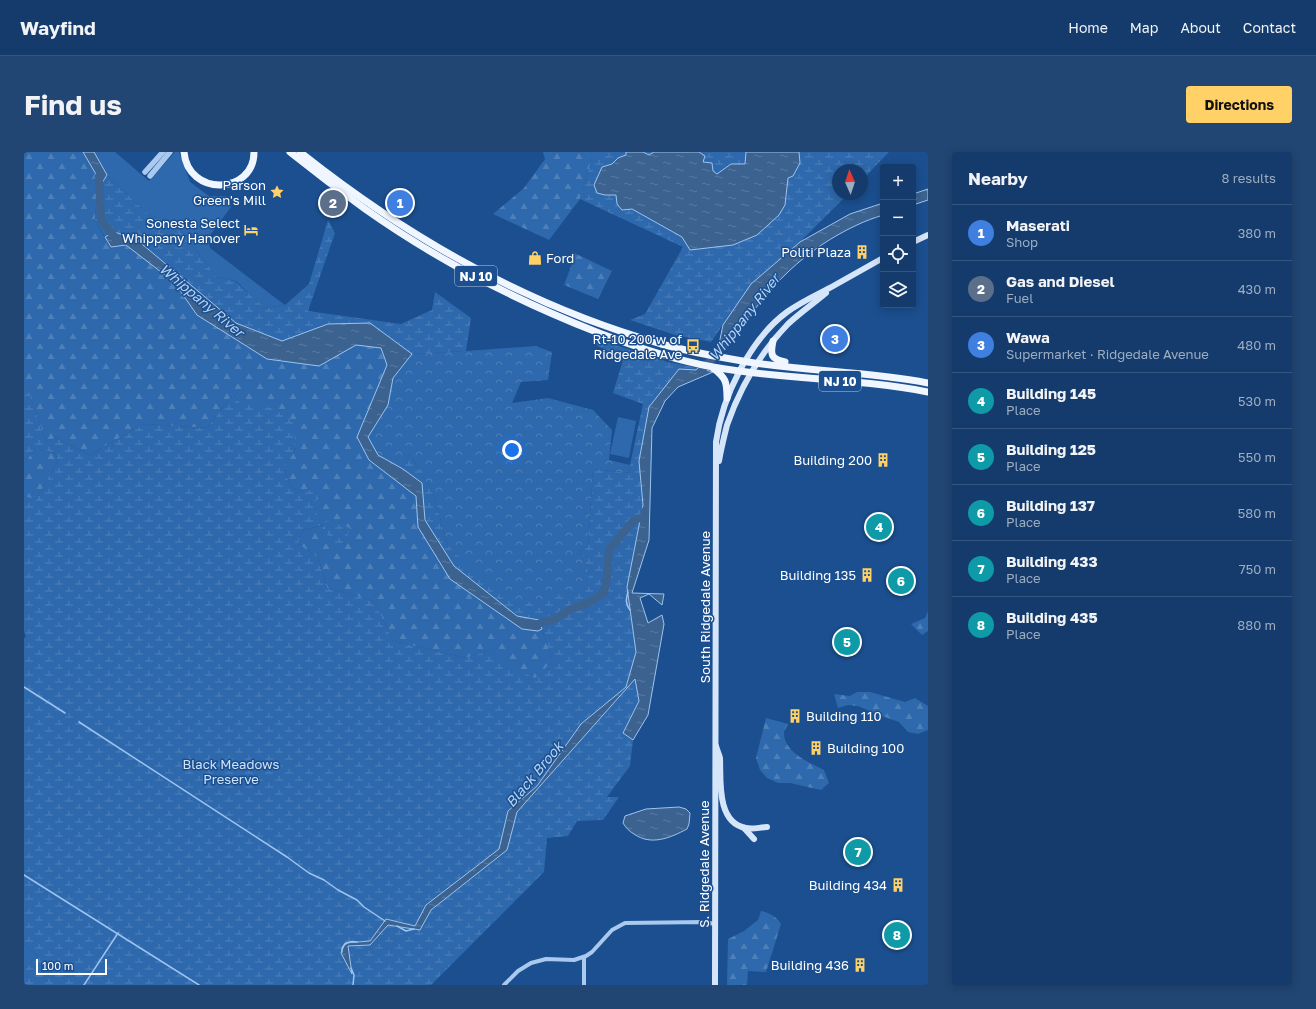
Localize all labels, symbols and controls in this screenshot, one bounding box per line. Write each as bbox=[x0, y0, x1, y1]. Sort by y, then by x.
text: Wayfind bbox=[20, 16, 96, 39]
text: Home bbox=[1068, 19, 1108, 36]
text: Map bbox=[1130, 19, 1158, 36]
text: About bbox=[1180, 19, 1221, 36]
text: Contact bbox=[1243, 19, 1296, 36]
button: Directions bbox=[1186, 86, 1292, 123]
text: Find us bbox=[24, 88, 122, 121]
north arrow bbox=[832, 164, 868, 200]
map controls bbox=[880, 164, 916, 308]
button: + bbox=[880, 164, 916, 200]
text: Nearby bbox=[968, 168, 1028, 189]
text: 8 results bbox=[1222, 170, 1276, 186]
place label: Parson Green's Mill bbox=[193, 177, 266, 208]
place icon: Parson Green's Mill bbox=[269, 184, 285, 200]
pin: 2 bbox=[320, 188, 346, 218]
pin: 1 bbox=[387, 188, 413, 218]
button: − bbox=[880, 200, 916, 236]
place label: Sonesta Select Whippany Hanover bbox=[122, 215, 240, 246]
text: Maserati bbox=[1006, 216, 1070, 234]
hotel icon: Sonesta Select Whippany Hanover bbox=[243, 222, 259, 238]
text: 1 bbox=[978, 225, 984, 241]
text: 380 m bbox=[1238, 225, 1276, 241]
text: Shop bbox=[1006, 234, 1038, 250]
button: locate bbox=[880, 236, 916, 272]
place label: Politi Plaza bbox=[781, 244, 851, 260]
building icon: Politi Plaza bbox=[854, 244, 870, 260]
shop icon: Ford bbox=[527, 250, 543, 266]
place label: Ford bbox=[546, 250, 574, 266]
water label: Whippany River bbox=[156, 260, 250, 342]
road number: NJ 10 bbox=[455, 266, 497, 286]
water label: Whippany River bbox=[705, 268, 785, 364]
button: layers bbox=[880, 272, 916, 308]
text: Gas and Diesel bbox=[1006, 272, 1115, 290]
text: 2 bbox=[977, 281, 985, 297]
text: 430 m bbox=[1238, 281, 1276, 297]
text: Fuel bbox=[1006, 290, 1033, 306]
pin: 3 bbox=[822, 324, 848, 354]
text: Wawa bbox=[1006, 328, 1050, 346]
place label: Rt-10 200'w of Ridgedale Ave bbox=[593, 331, 682, 362]
text: 3 bbox=[977, 337, 985, 353]
text: 480 m bbox=[1237, 337, 1276, 353]
bus stop icon: Rt-10 200'w of Ridgedale Ave bbox=[685, 338, 701, 354]
text: Supermarket · Ridgedale Avenue bbox=[1006, 346, 1209, 362]
road number: NJ 10 bbox=[819, 371, 861, 391]
text: Building 145 bbox=[1006, 384, 1096, 402]
text: 4 bbox=[977, 393, 985, 409]
text: 530 m bbox=[1238, 393, 1276, 409]
text: Place bbox=[1006, 402, 1041, 418]
your location bbox=[502, 440, 522, 460]
text: Building 125 bbox=[1006, 440, 1096, 458]
text: 5 bbox=[977, 449, 985, 465]
text: 550 m bbox=[1238, 449, 1276, 465]
place label: Building 200 bbox=[794, 452, 872, 468]
building icon: Building 200 bbox=[875, 452, 891, 468]
text: Place bbox=[1006, 458, 1041, 474]
text: Building 137 bbox=[1006, 496, 1095, 514]
text: 6 bbox=[977, 505, 985, 521]
text: 580 m bbox=[1238, 505, 1276, 521]
pin: 4 bbox=[866, 512, 892, 542]
text: Place bbox=[1006, 514, 1041, 530]
street label: South Ridgedale Avenue bbox=[697, 531, 713, 683]
text: Building 433 bbox=[1006, 552, 1098, 570]
text: 7 bbox=[977, 561, 985, 577]
text: 750 m bbox=[1239, 561, 1276, 577]
pin: 6 bbox=[888, 566, 914, 596]
place label: Building 135 bbox=[780, 567, 856, 583]
building icon: Building 135 bbox=[859, 567, 875, 583]
text: Place bbox=[1006, 570, 1041, 586]
text: Building 435 bbox=[1006, 608, 1098, 626]
text: 8 bbox=[977, 617, 985, 633]
text: 880 m bbox=[1237, 617, 1276, 633]
text: Place bbox=[1006, 626, 1041, 642]
pin: 5 bbox=[834, 627, 860, 657]
building icon: Building 110 bbox=[787, 708, 803, 724]
place label: Building 110 bbox=[806, 708, 881, 724]
water label: Black Brook bbox=[502, 736, 568, 810]
building icon: Building 100 bbox=[808, 740, 824, 756]
place label: Building 100 bbox=[827, 740, 904, 756]
park label: Black Meadows Preserve bbox=[182, 756, 280, 787]
street label: S. Ridgedale Avenue bbox=[696, 800, 712, 928]
pin: 7 bbox=[845, 837, 871, 867]
place label: Building 434 bbox=[809, 877, 887, 893]
building icon: Building 434 bbox=[890, 877, 906, 893]
pin: 8 bbox=[884, 920, 910, 950]
scale bar bbox=[36, 957, 107, 976]
place label: Building 436 bbox=[771, 957, 849, 973]
building icon: Building 436 bbox=[852, 957, 868, 973]
text: 100 m bbox=[42, 959, 73, 972]

